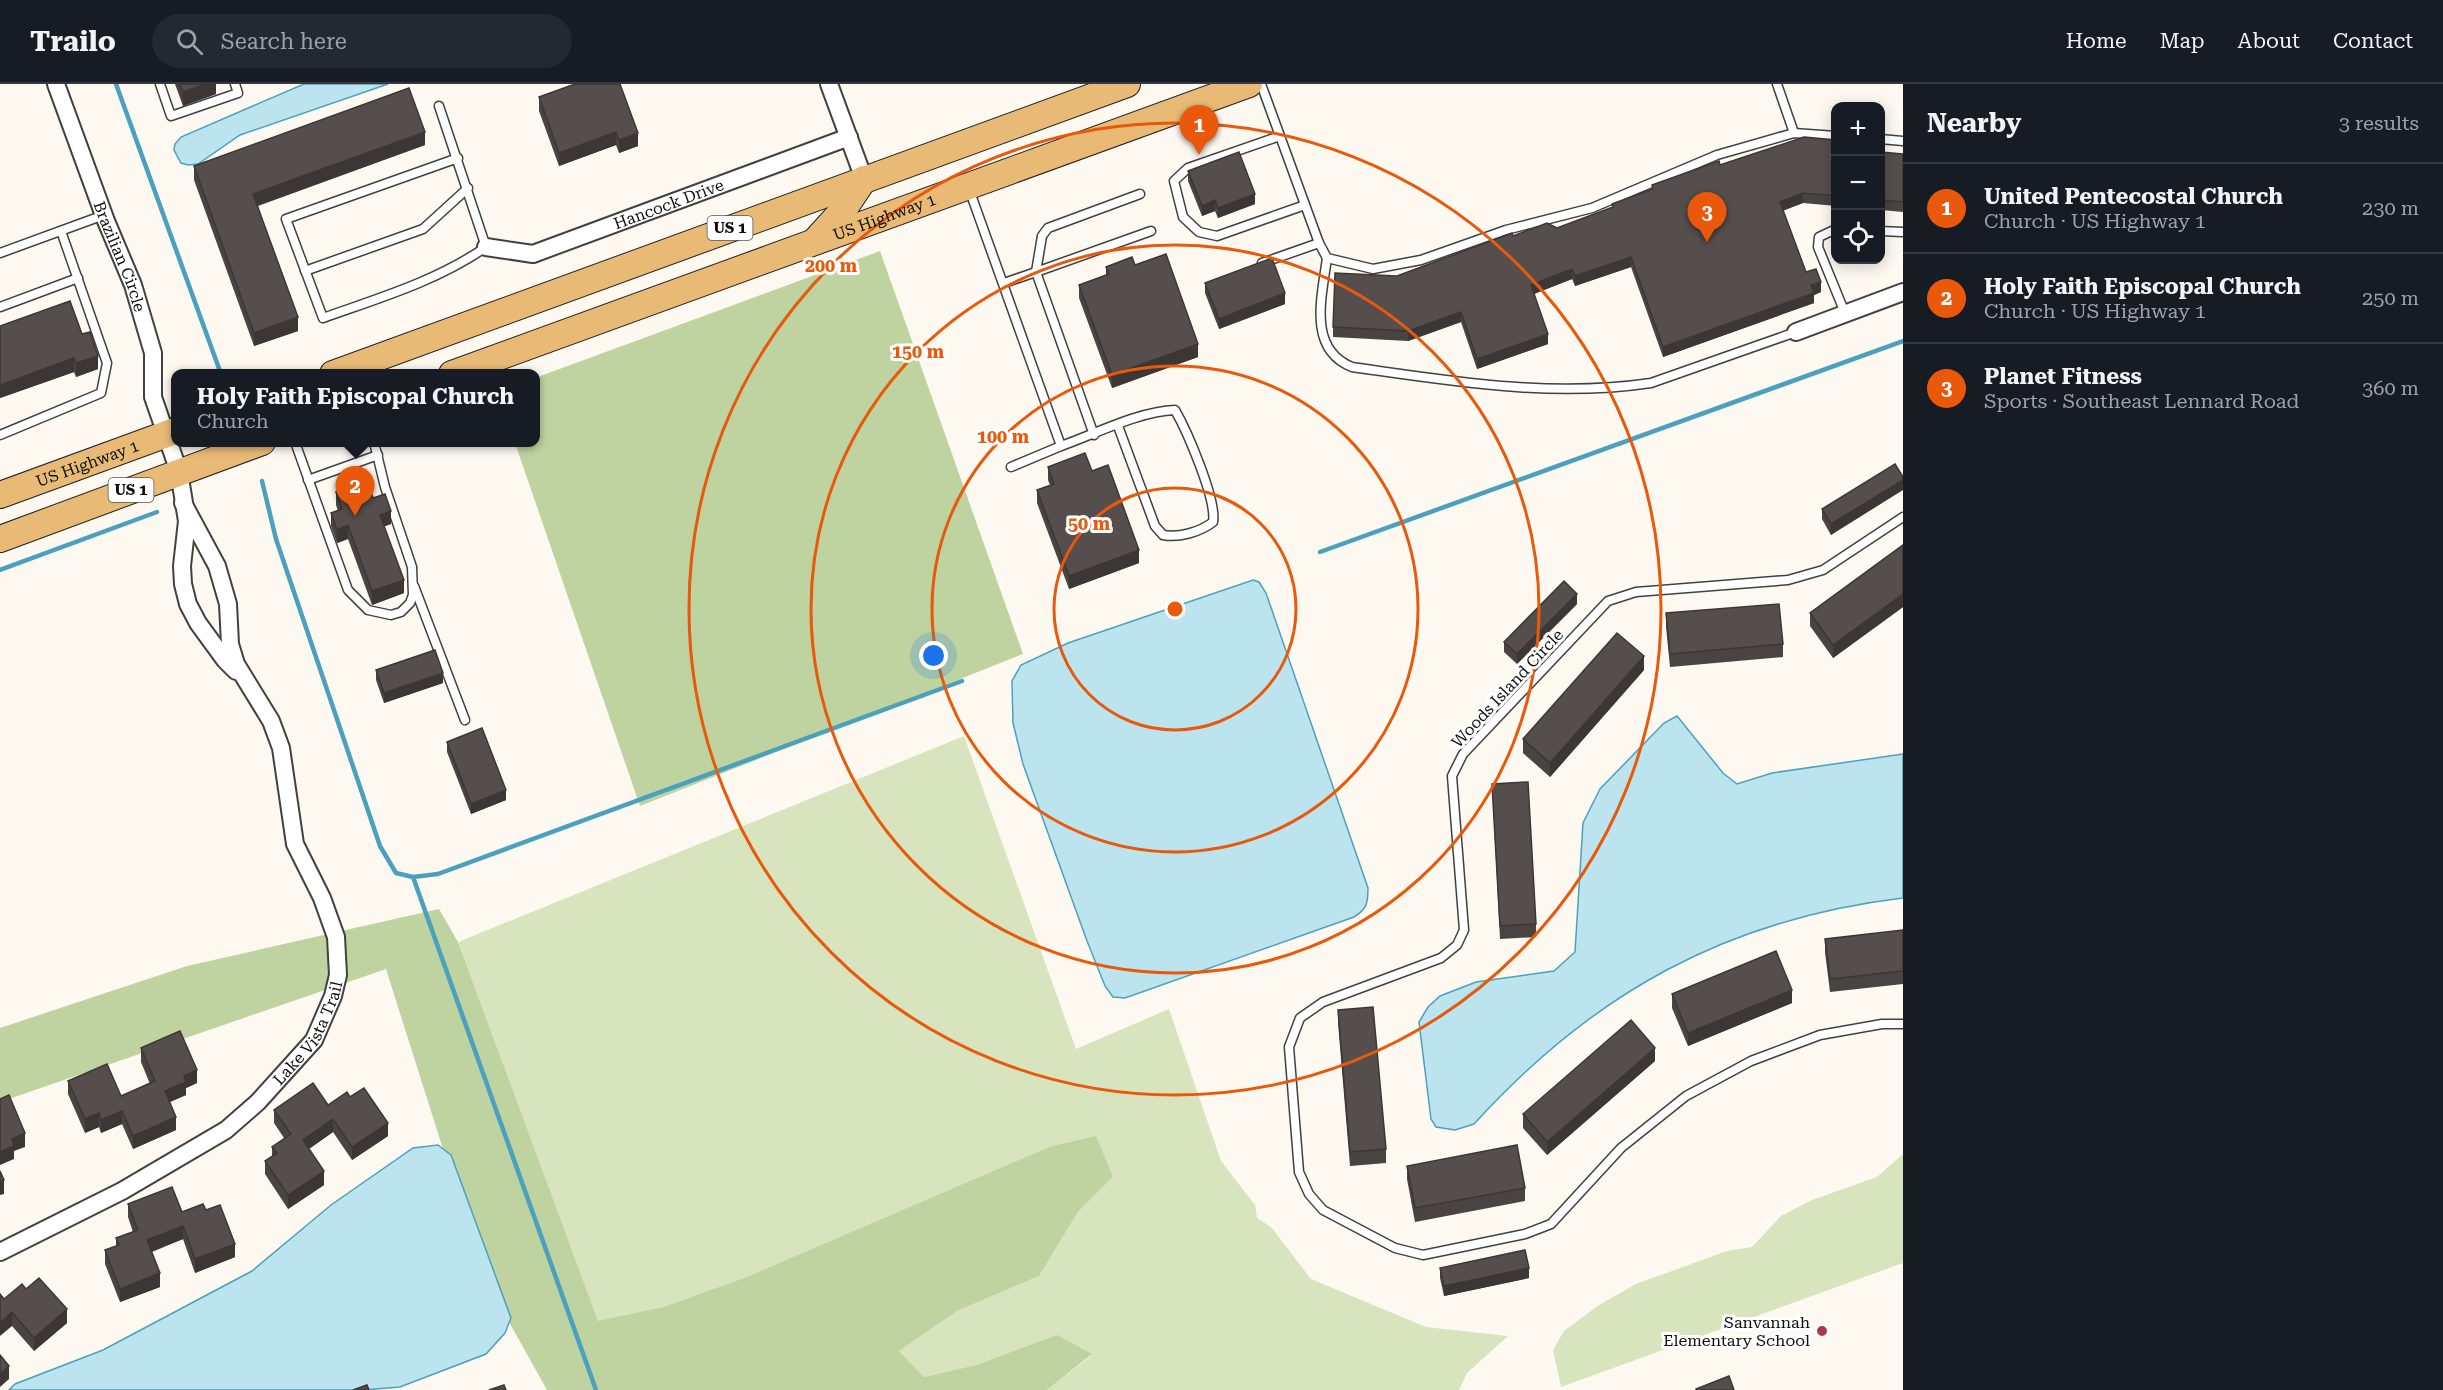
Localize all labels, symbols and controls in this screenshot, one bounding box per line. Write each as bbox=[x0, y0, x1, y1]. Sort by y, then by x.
search box bbox=[152, 14, 572, 68]
text: Trailo bbox=[30, 25, 116, 58]
icon: search bbox=[173, 25, 206, 58]
text: Search here bbox=[221, 29, 347, 54]
text: Home bbox=[2066, 29, 2127, 53]
text: Map bbox=[2160, 29, 2205, 53]
text: About bbox=[2238, 29, 2300, 53]
text: Contact bbox=[2333, 29, 2413, 53]
map controls bbox=[1831, 102, 1885, 264]
button: + bbox=[1831, 102, 1885, 156]
pin: 1 bbox=[1180, 106, 1218, 155]
text: Nearby bbox=[1927, 108, 2021, 138]
text: 3 results bbox=[2339, 111, 2419, 135]
button: − bbox=[1831, 156, 1885, 210]
street label: Hancock Drive bbox=[611, 175, 727, 233]
text: United Pentecostal Church bbox=[1984, 184, 2283, 209]
street label: US Highway 1 bbox=[830, 190, 939, 245]
pin: 3 bbox=[1688, 192, 1726, 242]
text: 1 bbox=[1941, 196, 1952, 220]
text: 230 m bbox=[2362, 196, 2419, 220]
street label: Brazilian Circle bbox=[90, 199, 149, 314]
text: Church · US Highway 1 bbox=[1984, 209, 2206, 233]
button: locate bbox=[1831, 210, 1885, 264]
road number: US 1 bbox=[708, 216, 752, 240]
text: 200 m bbox=[805, 255, 858, 276]
text: Holy Faith Episcopal Church bbox=[1984, 274, 2301, 299]
text: 2 bbox=[1941, 286, 1952, 310]
text: 250 m bbox=[2362, 286, 2419, 310]
text: Church · US Highway 1 bbox=[1984, 299, 2206, 323]
text: 150 m bbox=[892, 341, 945, 362]
text: Planet Fitness bbox=[1984, 364, 2142, 389]
popup bbox=[171, 369, 540, 447]
text: 3 bbox=[1941, 376, 1952, 400]
text: 360 m bbox=[2362, 376, 2419, 400]
text: Holy Faith Episcopal Church bbox=[197, 384, 514, 409]
text: Sports · Southeast Lennard Road bbox=[1984, 389, 2299, 413]
text: Church bbox=[197, 409, 269, 433]
text: 100 m bbox=[977, 426, 1030, 447]
street label: US Highway 1 bbox=[33, 436, 142, 491]
pin: 2 bbox=[336, 466, 374, 516]
road number: US 1 bbox=[108, 478, 154, 502]
text: 50 m bbox=[1068, 513, 1111, 534]
centre of rings bbox=[1165, 599, 1185, 619]
street label: Woods Island Circle bbox=[1448, 625, 1567, 751]
your location bbox=[919, 641, 948, 670]
street label: Lake Vista Trail bbox=[269, 979, 346, 1089]
place label: Sanvannah Elementary School bbox=[1663, 1313, 1810, 1350]
marker: Sanvannah Elementary School bbox=[1815, 1324, 1829, 1338]

